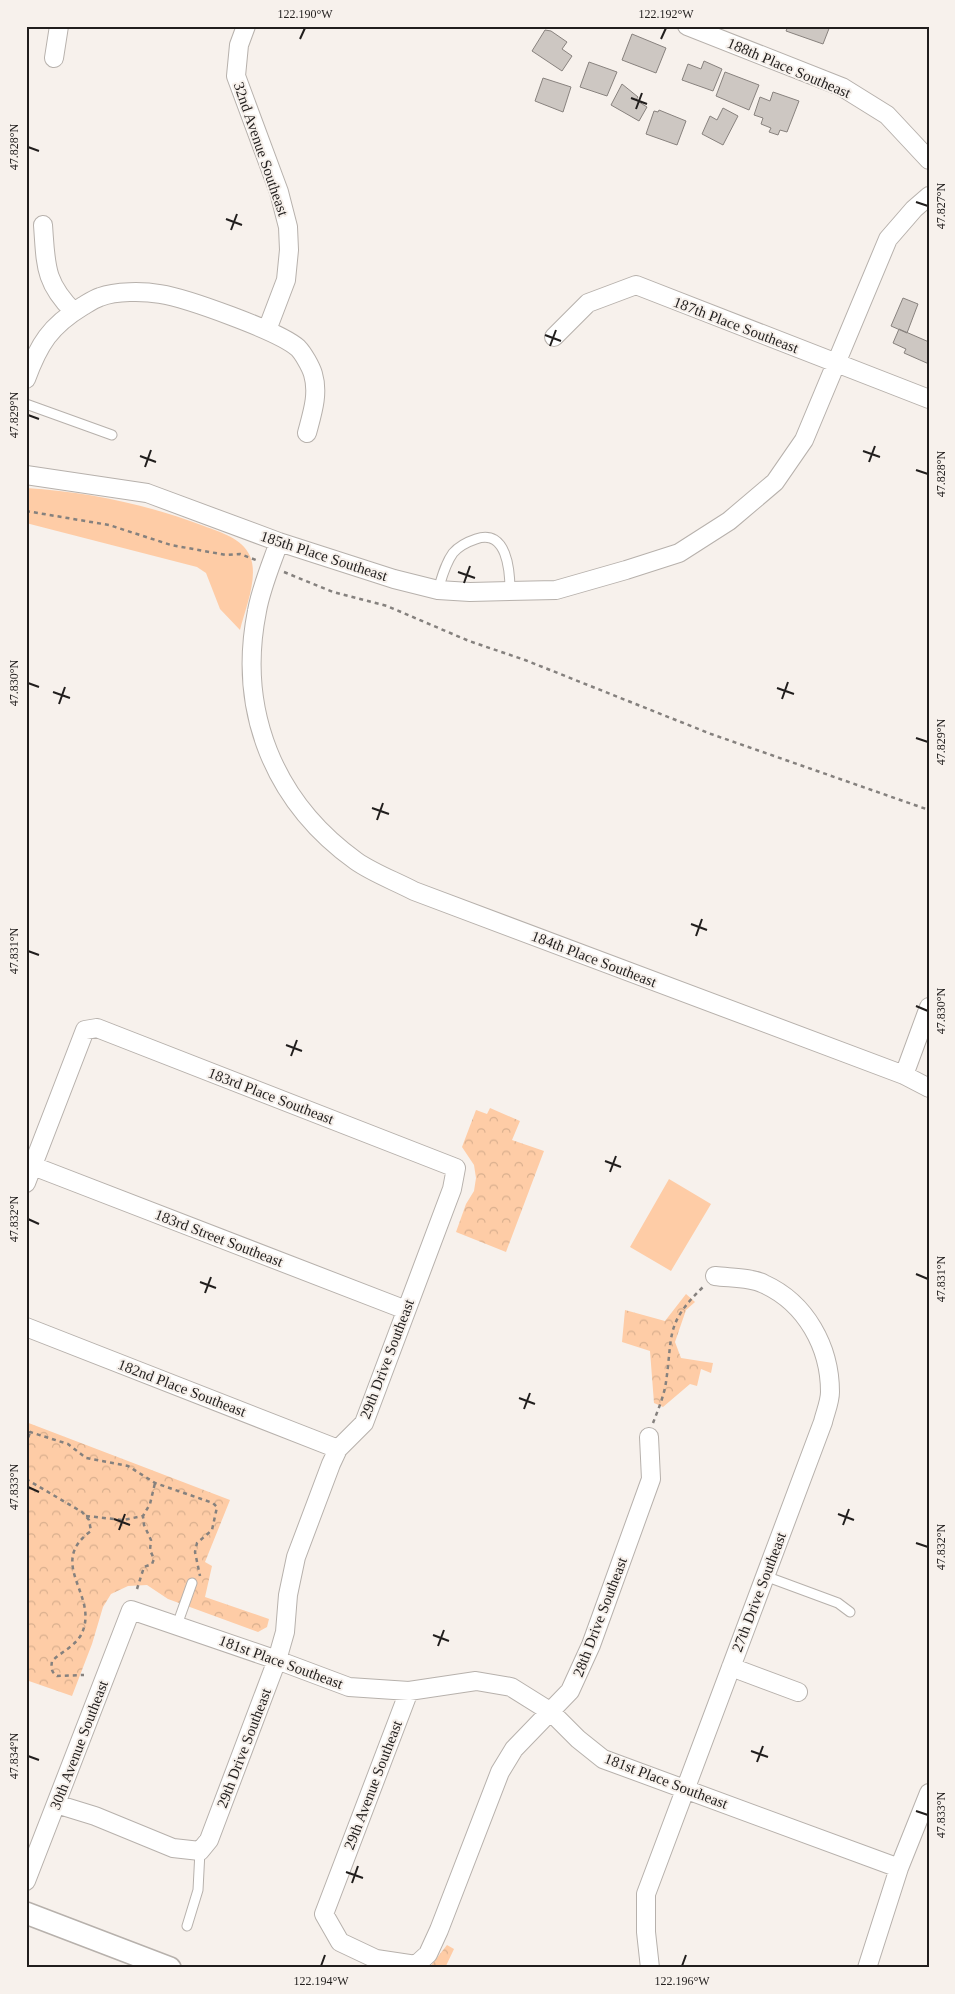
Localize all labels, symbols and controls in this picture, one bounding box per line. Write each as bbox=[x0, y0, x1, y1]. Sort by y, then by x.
text: 122.190°W bbox=[277, 7, 333, 21]
text: 122.192°W bbox=[638, 7, 694, 21]
street label: 188th Place Southeast bbox=[725, 35, 854, 102]
street label: 32nd Avenue Southeast bbox=[231, 80, 292, 219]
text: 47.828°N bbox=[7, 123, 21, 170]
text: 47.827°N bbox=[934, 182, 948, 229]
street label: 187th Place Southeast bbox=[671, 294, 801, 357]
text: 47.829°N bbox=[7, 391, 21, 438]
text: 47.828°N bbox=[934, 450, 948, 497]
street label: 185th Place Southeast bbox=[259, 528, 390, 584]
text: 47.830°N bbox=[7, 659, 21, 706]
text: 47.829°N bbox=[934, 718, 948, 765]
text: 47.831°N bbox=[7, 927, 21, 974]
street label: 184th Place Southeast bbox=[529, 928, 659, 991]
text: 47.830°N bbox=[934, 987, 948, 1034]
street label: 183rd Place Southeast bbox=[206, 1065, 337, 1128]
text: 47.832°N bbox=[7, 1195, 21, 1242]
street label: 183rd Street Southeast bbox=[153, 1206, 286, 1270]
text: 47.831°N bbox=[934, 1255, 948, 1302]
street label: 29th Drive Southeast bbox=[357, 1296, 417, 1421]
street label: 182nd Place Southeast bbox=[116, 1356, 249, 1420]
text: 47.833°N bbox=[7, 1463, 21, 1510]
text: 47.832°N bbox=[934, 1523, 948, 1570]
street label: 27th Drive Southeast bbox=[729, 1529, 789, 1654]
street label: 28th Drive Southeast bbox=[570, 1554, 630, 1679]
street label: 181st Place Southeast bbox=[217, 1632, 346, 1692]
street label: 30th Avenue Southeast bbox=[47, 1677, 111, 1812]
street label: 29th Drive Southeast bbox=[214, 1685, 274, 1810]
street label: 29th Avenue Southeast bbox=[341, 1717, 405, 1852]
text: 47.834°N bbox=[7, 1732, 21, 1779]
street label: 181st Place Southeast bbox=[602, 1750, 731, 1812]
text: 47.833°N bbox=[934, 1791, 948, 1838]
text: 122.194°W bbox=[293, 1974, 349, 1988]
text: 122.196°W bbox=[654, 1974, 710, 1988]

